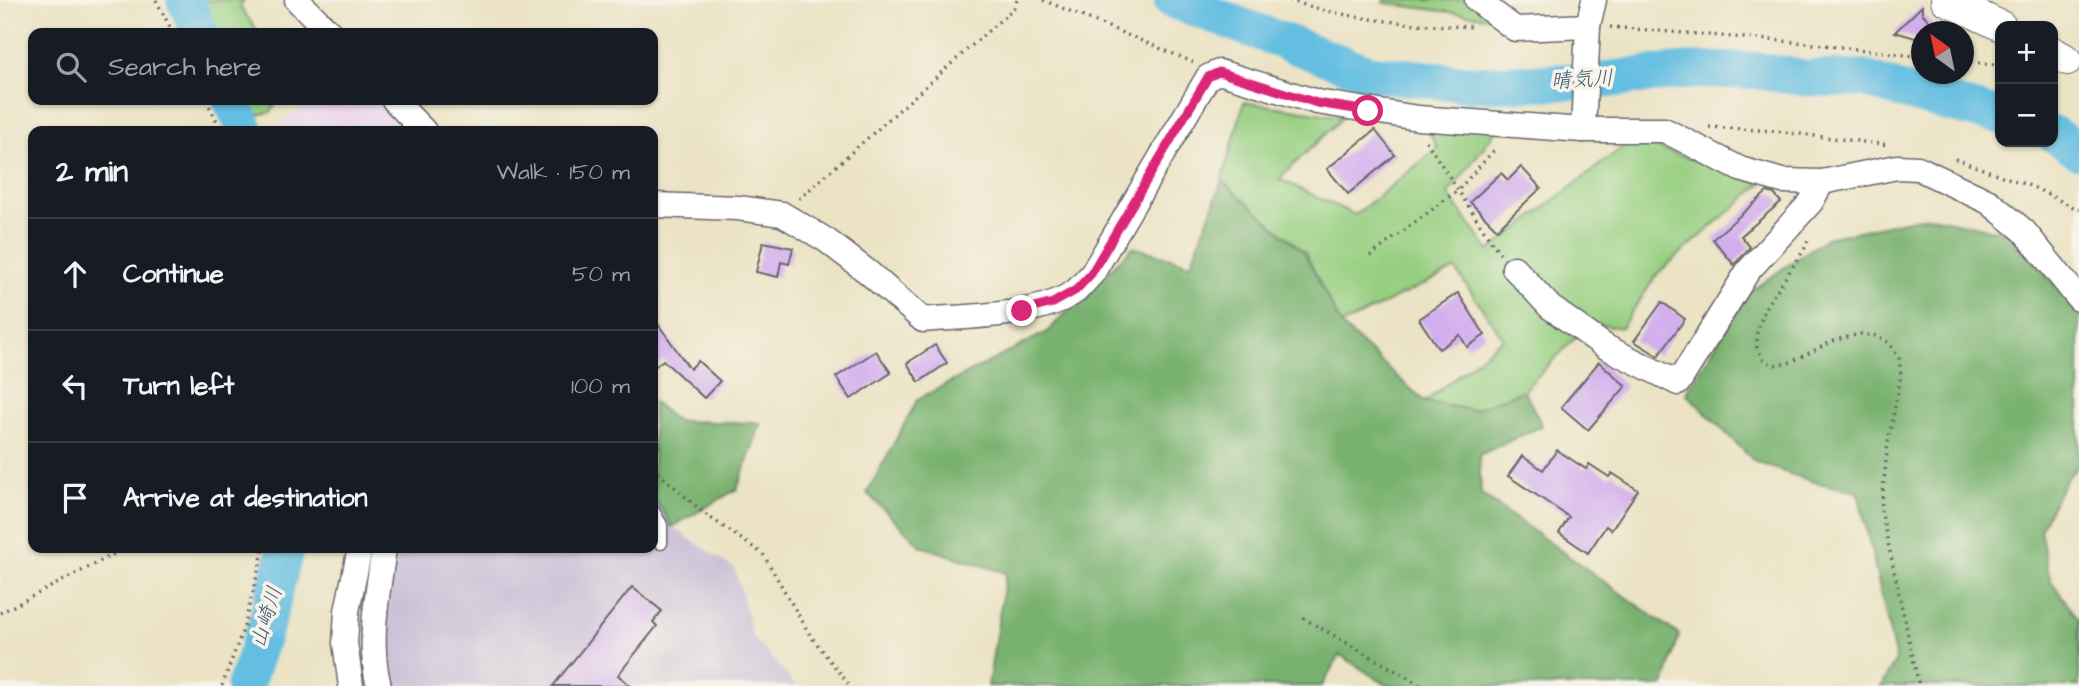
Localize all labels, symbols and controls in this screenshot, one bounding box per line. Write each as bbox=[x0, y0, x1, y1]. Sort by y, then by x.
north arrow bbox=[1911, 21, 1974, 84]
map controls bbox=[1995, 21, 2058, 147]
button: + bbox=[1995, 21, 2058, 84]
search box bbox=[28, 28, 658, 105]
icon: search bbox=[52, 48, 90, 86]
text: Search here bbox=[108, 49, 261, 85]
water label: 晴気川 bbox=[1550, 63, 1614, 96]
button: − bbox=[1995, 84, 2058, 147]
route start bbox=[1352, 95, 1383, 126]
text: 2 min bbox=[56, 151, 128, 193]
text: Walk · 150 m bbox=[496, 156, 630, 188]
icon: ahead bbox=[56, 255, 94, 293]
text: Continue bbox=[123, 256, 224, 292]
text: 50 m bbox=[572, 258, 630, 290]
route end bbox=[1006, 295, 1037, 326]
icon: left bbox=[56, 367, 94, 405]
text: Turn left bbox=[123, 368, 234, 404]
text: 100 m bbox=[571, 370, 630, 402]
icon: arrive bbox=[56, 479, 94, 517]
text: Arrive at destination bbox=[123, 480, 368, 516]
water label: 山崎川 bbox=[243, 583, 290, 652]

